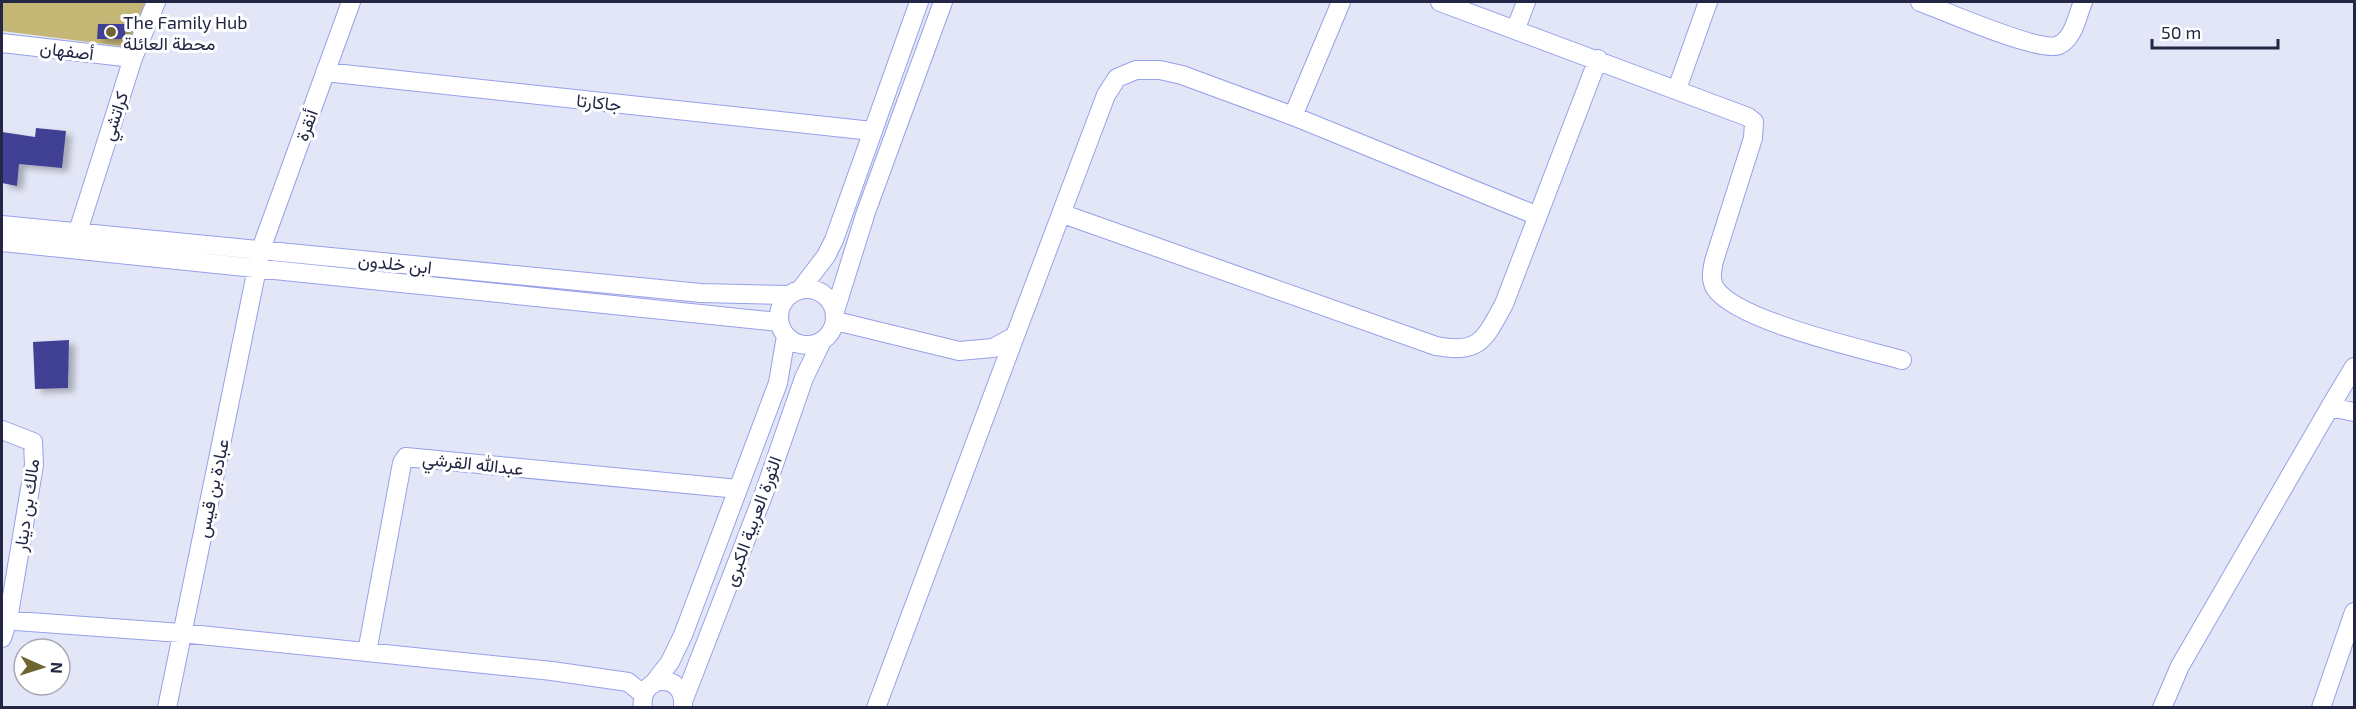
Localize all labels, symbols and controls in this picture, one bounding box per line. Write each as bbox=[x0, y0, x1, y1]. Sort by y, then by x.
place label: The Family Hub محطة العائلة bbox=[123, 11, 248, 54]
scale bar bbox=[2152, 12, 2278, 50]
text: 50 m bbox=[2161, 21, 2201, 43]
marker: The Family Hub محطة العائلة bbox=[104, 25, 118, 39]
street label: أصفهان bbox=[39, 36, 95, 65]
street label: كراتشي bbox=[96, 89, 137, 145]
street label: جاكارتا bbox=[575, 89, 623, 116]
street label: أنقرة bbox=[290, 106, 323, 144]
street label: ابن خلدون bbox=[357, 248, 433, 279]
street label: عبادة بن قيس bbox=[191, 436, 234, 540]
street label: عبدالله القرشي bbox=[421, 447, 525, 484]
street label: الثورة العربية الكبرى bbox=[718, 453, 787, 589]
street label: مالك بن دينار bbox=[8, 457, 44, 554]
north arrow bbox=[12, 637, 72, 697]
text: N bbox=[48, 662, 67, 674]

